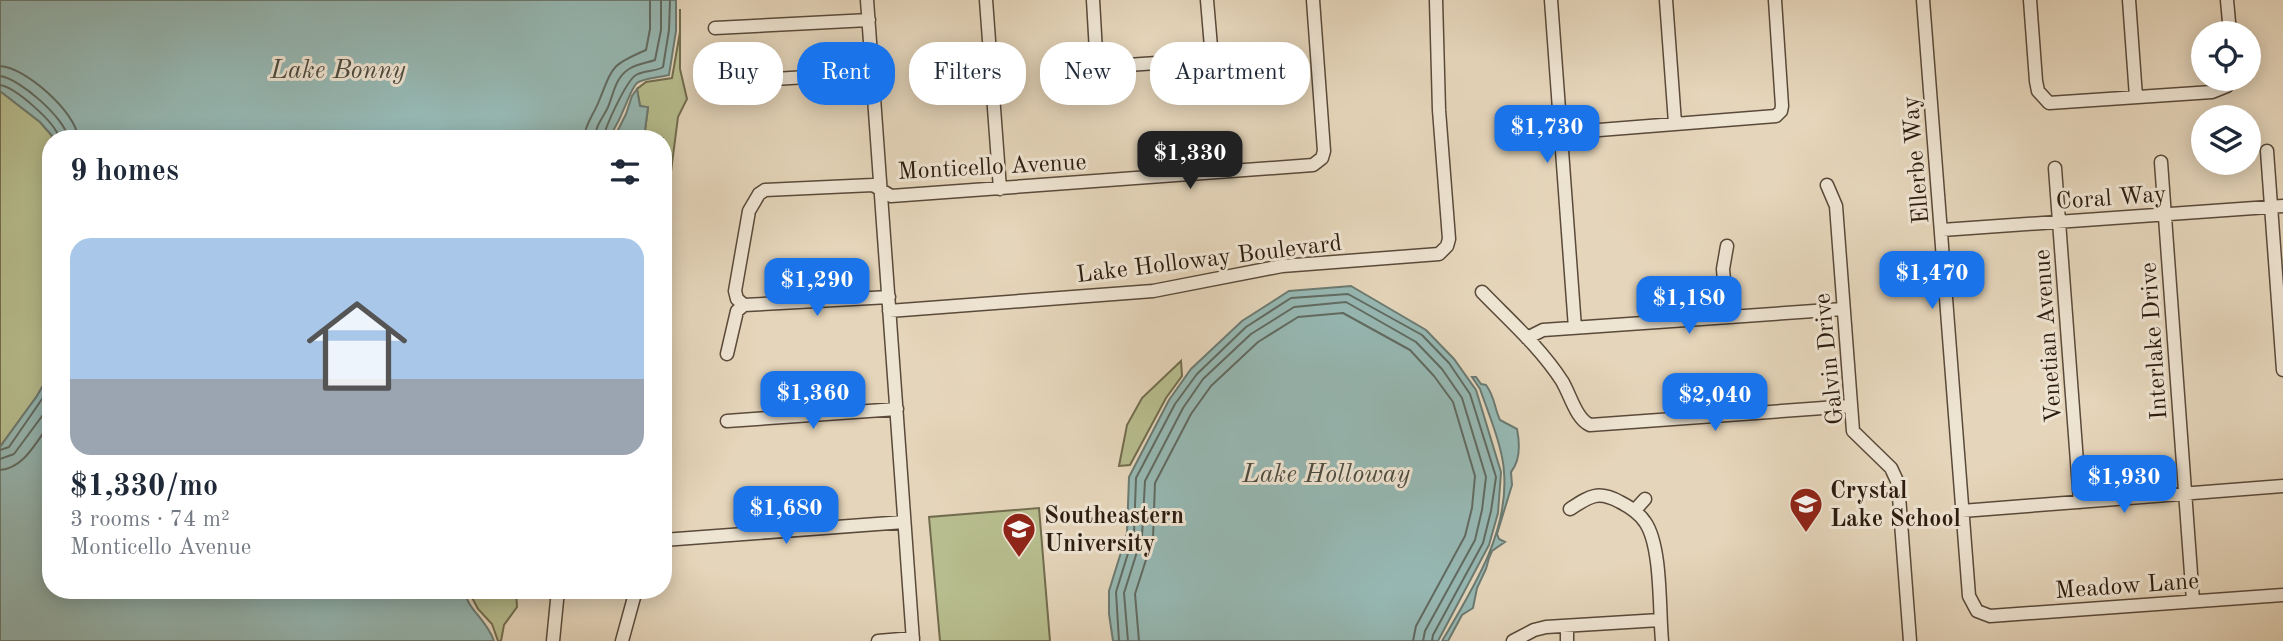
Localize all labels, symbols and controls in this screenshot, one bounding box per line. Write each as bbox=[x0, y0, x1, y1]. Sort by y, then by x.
map controls bbox=[2191, 21, 2261, 175]
button: locate bbox=[2191, 21, 2261, 91]
chip: Buy bbox=[693, 42, 783, 105]
chip: Rent bbox=[797, 42, 895, 105]
chip: Filters bbox=[909, 42, 1026, 105]
chip: New bbox=[1040, 42, 1136, 105]
chip: Apartment bbox=[1150, 42, 1310, 105]
water label: Lake Bonny bbox=[269, 58, 406, 84]
street label: Ellerbe Way bbox=[1899, 95, 1935, 225]
button: layers bbox=[2191, 105, 2261, 175]
pin: $1,730 bbox=[1490, 106, 1604, 165]
text: $1,730 bbox=[1510, 116, 1584, 139]
pin: $1,330 bbox=[1133, 132, 1247, 191]
text: $1,330 bbox=[1153, 142, 1227, 165]
street label: Monticello Avenue bbox=[897, 151, 1087, 185]
icon: filters bbox=[606, 153, 644, 191]
text: 9 homes bbox=[70, 157, 179, 187]
street label: Coral Way bbox=[2055, 183, 2168, 215]
street label: Lake Holloway Boulevard bbox=[1075, 232, 1343, 288]
street label: Venetian Avenue bbox=[2031, 248, 2067, 423]
pin: $1,470 bbox=[1875, 252, 1989, 311]
pin: $1,290 bbox=[760, 258, 874, 318]
street label: Interlake Drive bbox=[2138, 261, 2172, 420]
text: $1,470 bbox=[1895, 262, 1969, 285]
text: $1,290 bbox=[780, 269, 854, 292]
pin: $1,180 bbox=[1632, 276, 1746, 336]
icon: home bbox=[294, 283, 420, 409]
text: $1,180 bbox=[1652, 287, 1726, 310]
street label: Galvin Drive bbox=[1811, 292, 1849, 426]
pin: $1,360 bbox=[756, 372, 870, 431]
pin: $2,040 bbox=[1658, 374, 1772, 433]
text: $1,360 bbox=[776, 382, 850, 405]
text: $2,040 bbox=[1678, 384, 1752, 407]
pin: $1,930 bbox=[2067, 456, 2181, 515]
water label: Lake Holloway bbox=[1241, 462, 1411, 488]
text: $1,930 bbox=[2087, 466, 2161, 489]
text: $1,330/mo bbox=[70, 472, 218, 502]
place label: Crystal Lake School bbox=[1830, 480, 1961, 532]
school or university icon: Crystal Lake School bbox=[1787, 485, 1825, 534]
pin: $1,680 bbox=[729, 486, 843, 546]
text: $1,680 bbox=[749, 497, 823, 520]
place label: Southeastern University bbox=[1044, 505, 1184, 557]
text: 3 rooms · 74 m² bbox=[70, 508, 230, 531]
school or university icon: Southeastern University bbox=[1000, 510, 1038, 559]
text: Monticello Avenue bbox=[70, 536, 251, 559]
street label: Meadow Lane bbox=[2054, 570, 2200, 604]

